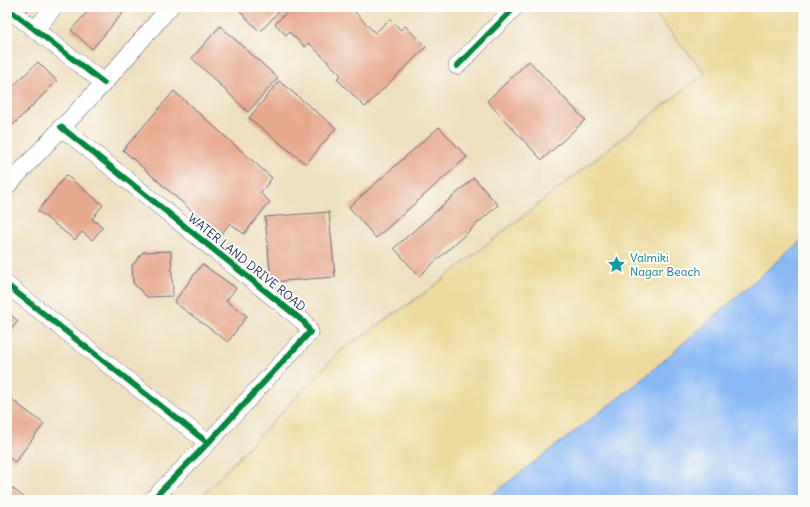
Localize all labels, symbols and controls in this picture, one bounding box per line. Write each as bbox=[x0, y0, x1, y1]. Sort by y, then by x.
street label: WATER LAND DRIVE ROAD bbox=[185, 210, 309, 314]
place label: Valmiki Nagar Beach bbox=[630, 250, 701, 279]
place icon: Valmiki Nagar Beach bbox=[607, 254, 627, 274]

